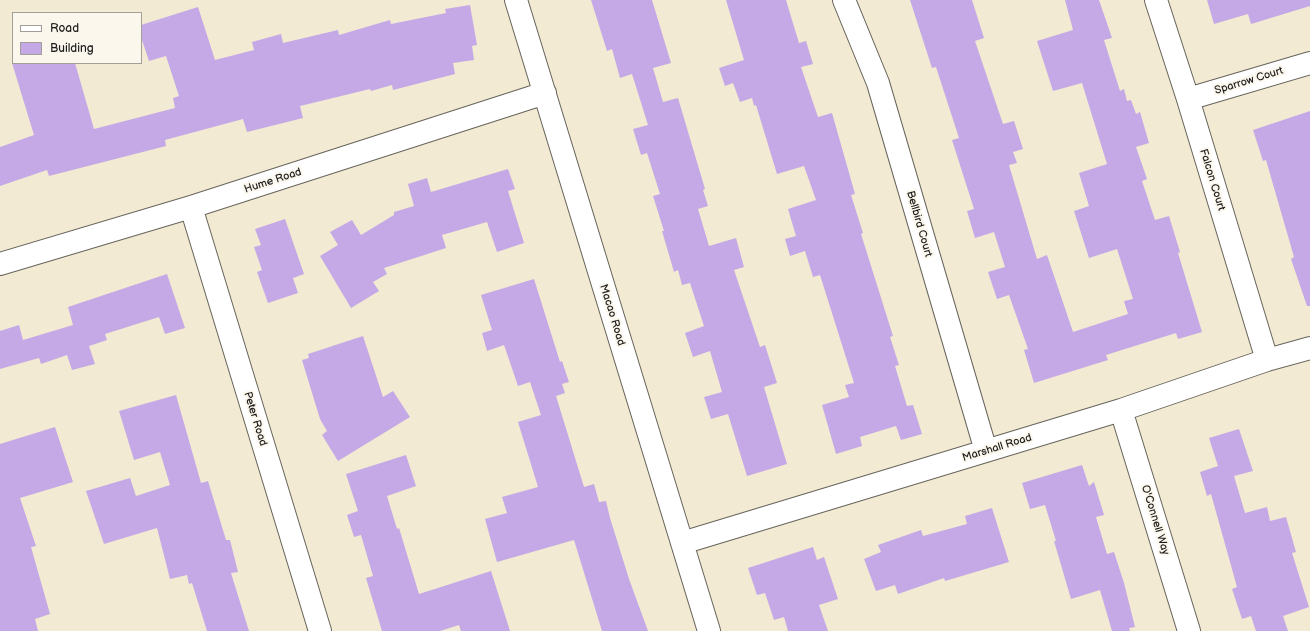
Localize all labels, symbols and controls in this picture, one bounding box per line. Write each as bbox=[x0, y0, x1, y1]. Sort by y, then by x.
legend bbox=[12, 12, 142, 64]
text: Road bbox=[50, 21, 79, 36]
text: Building bbox=[50, 41, 94, 56]
street label: Sparrow Court bbox=[1213, 64, 1285, 98]
street label: Falcon Court bbox=[1196, 148, 1228, 212]
street label: Hume Road bbox=[243, 166, 303, 196]
street label: Bellbird Court bbox=[903, 189, 935, 259]
street label: Macao Road bbox=[596, 283, 628, 347]
street label: Peter Road bbox=[240, 390, 270, 448]
street label: Marshall Road bbox=[961, 431, 1033, 465]
street label: O'Connell Way bbox=[1138, 483, 1172, 557]

